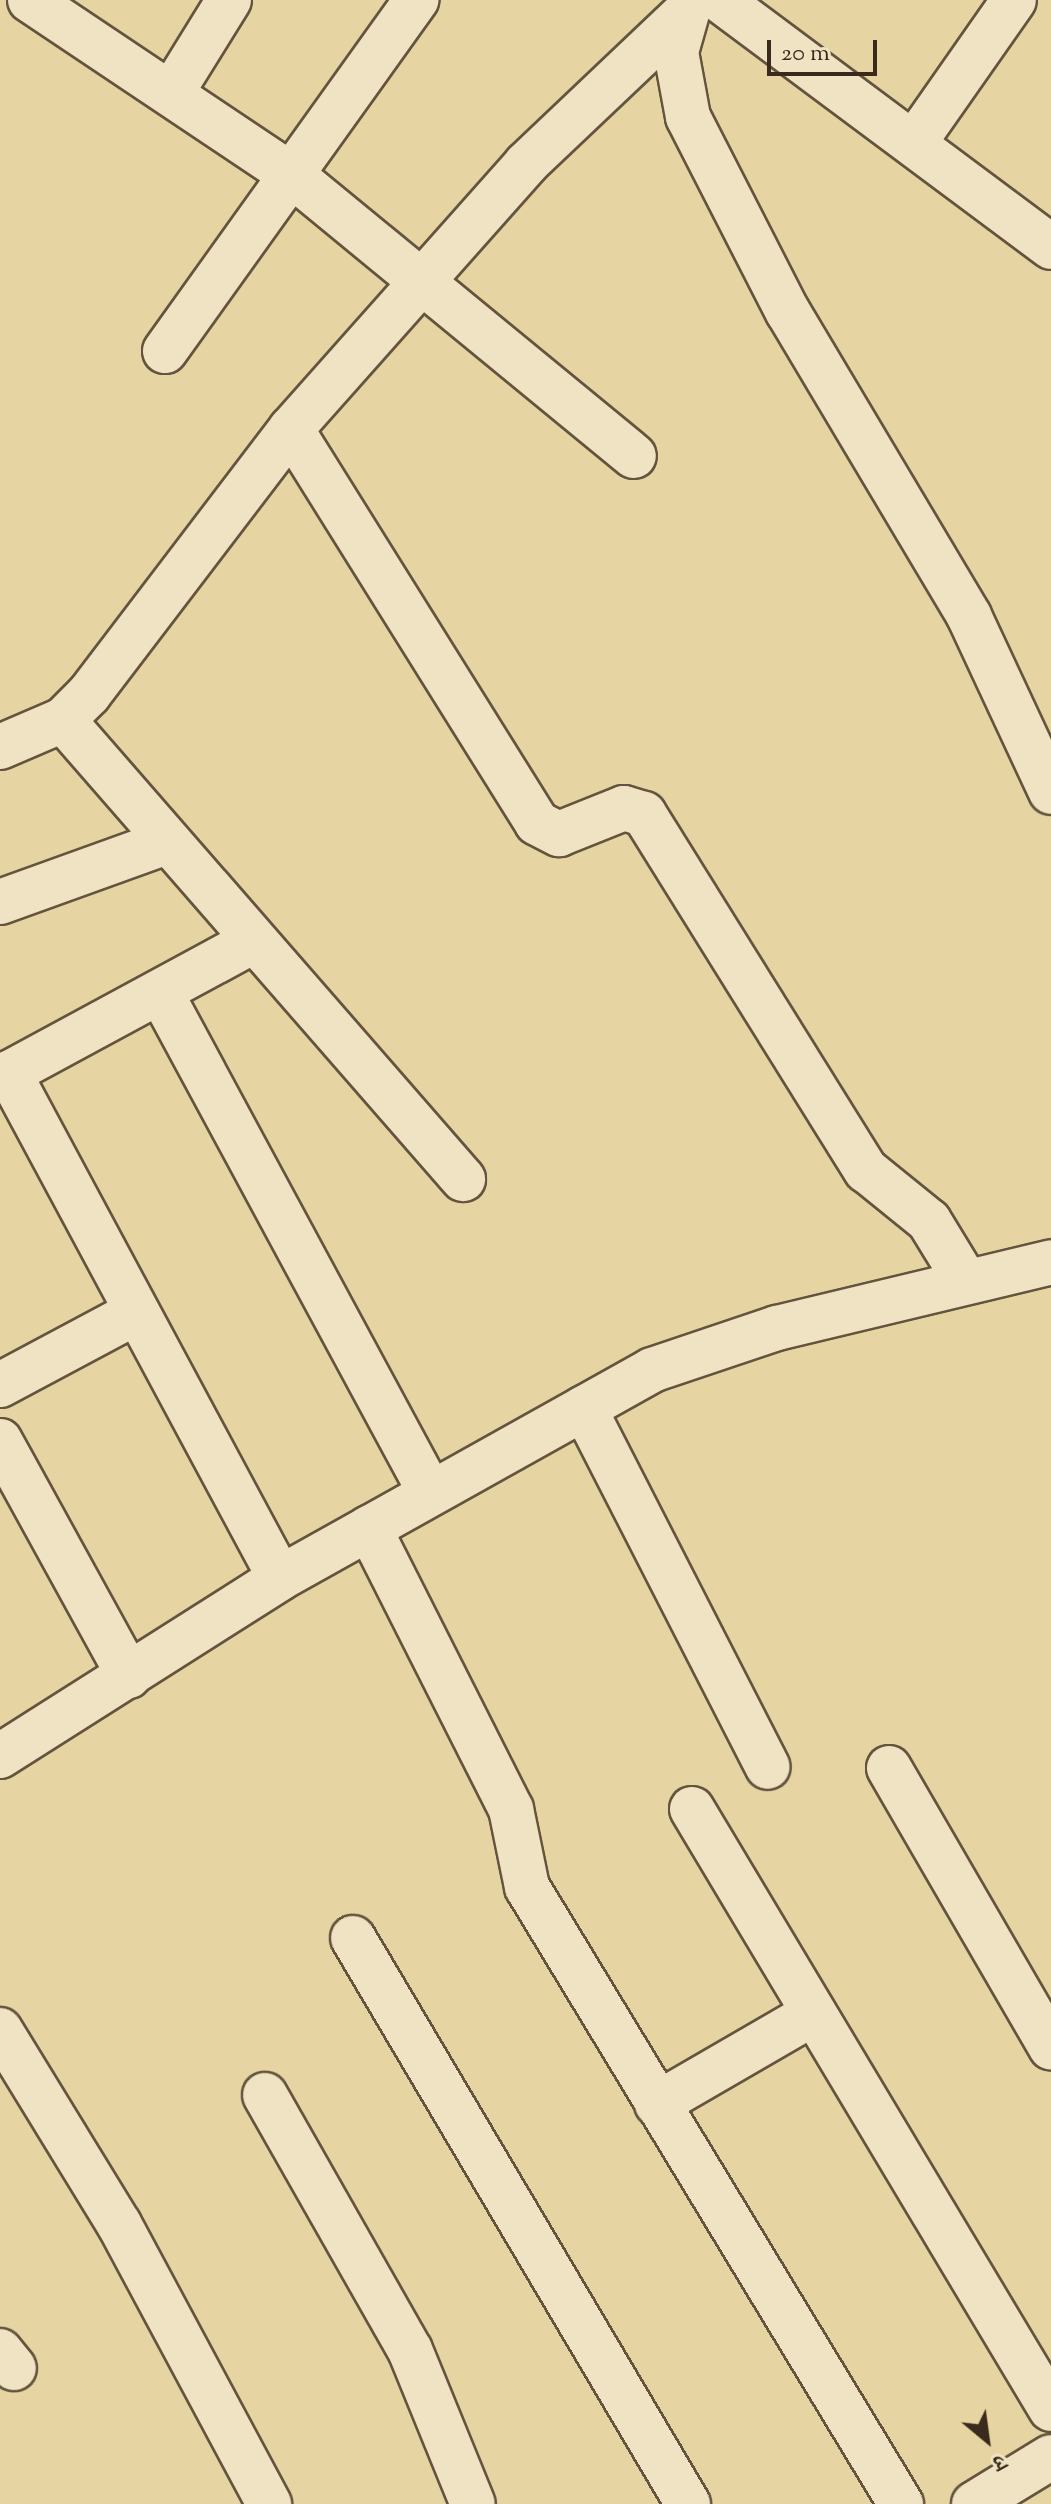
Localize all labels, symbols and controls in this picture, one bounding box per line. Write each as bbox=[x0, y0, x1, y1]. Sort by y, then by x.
scale bar bbox=[771, 24, 881, 74]
text: 20 m bbox=[781, 37, 830, 71]
north arrow bbox=[947, 2400, 1027, 2480]
text: उ bbox=[986, 2444, 1011, 2478]

